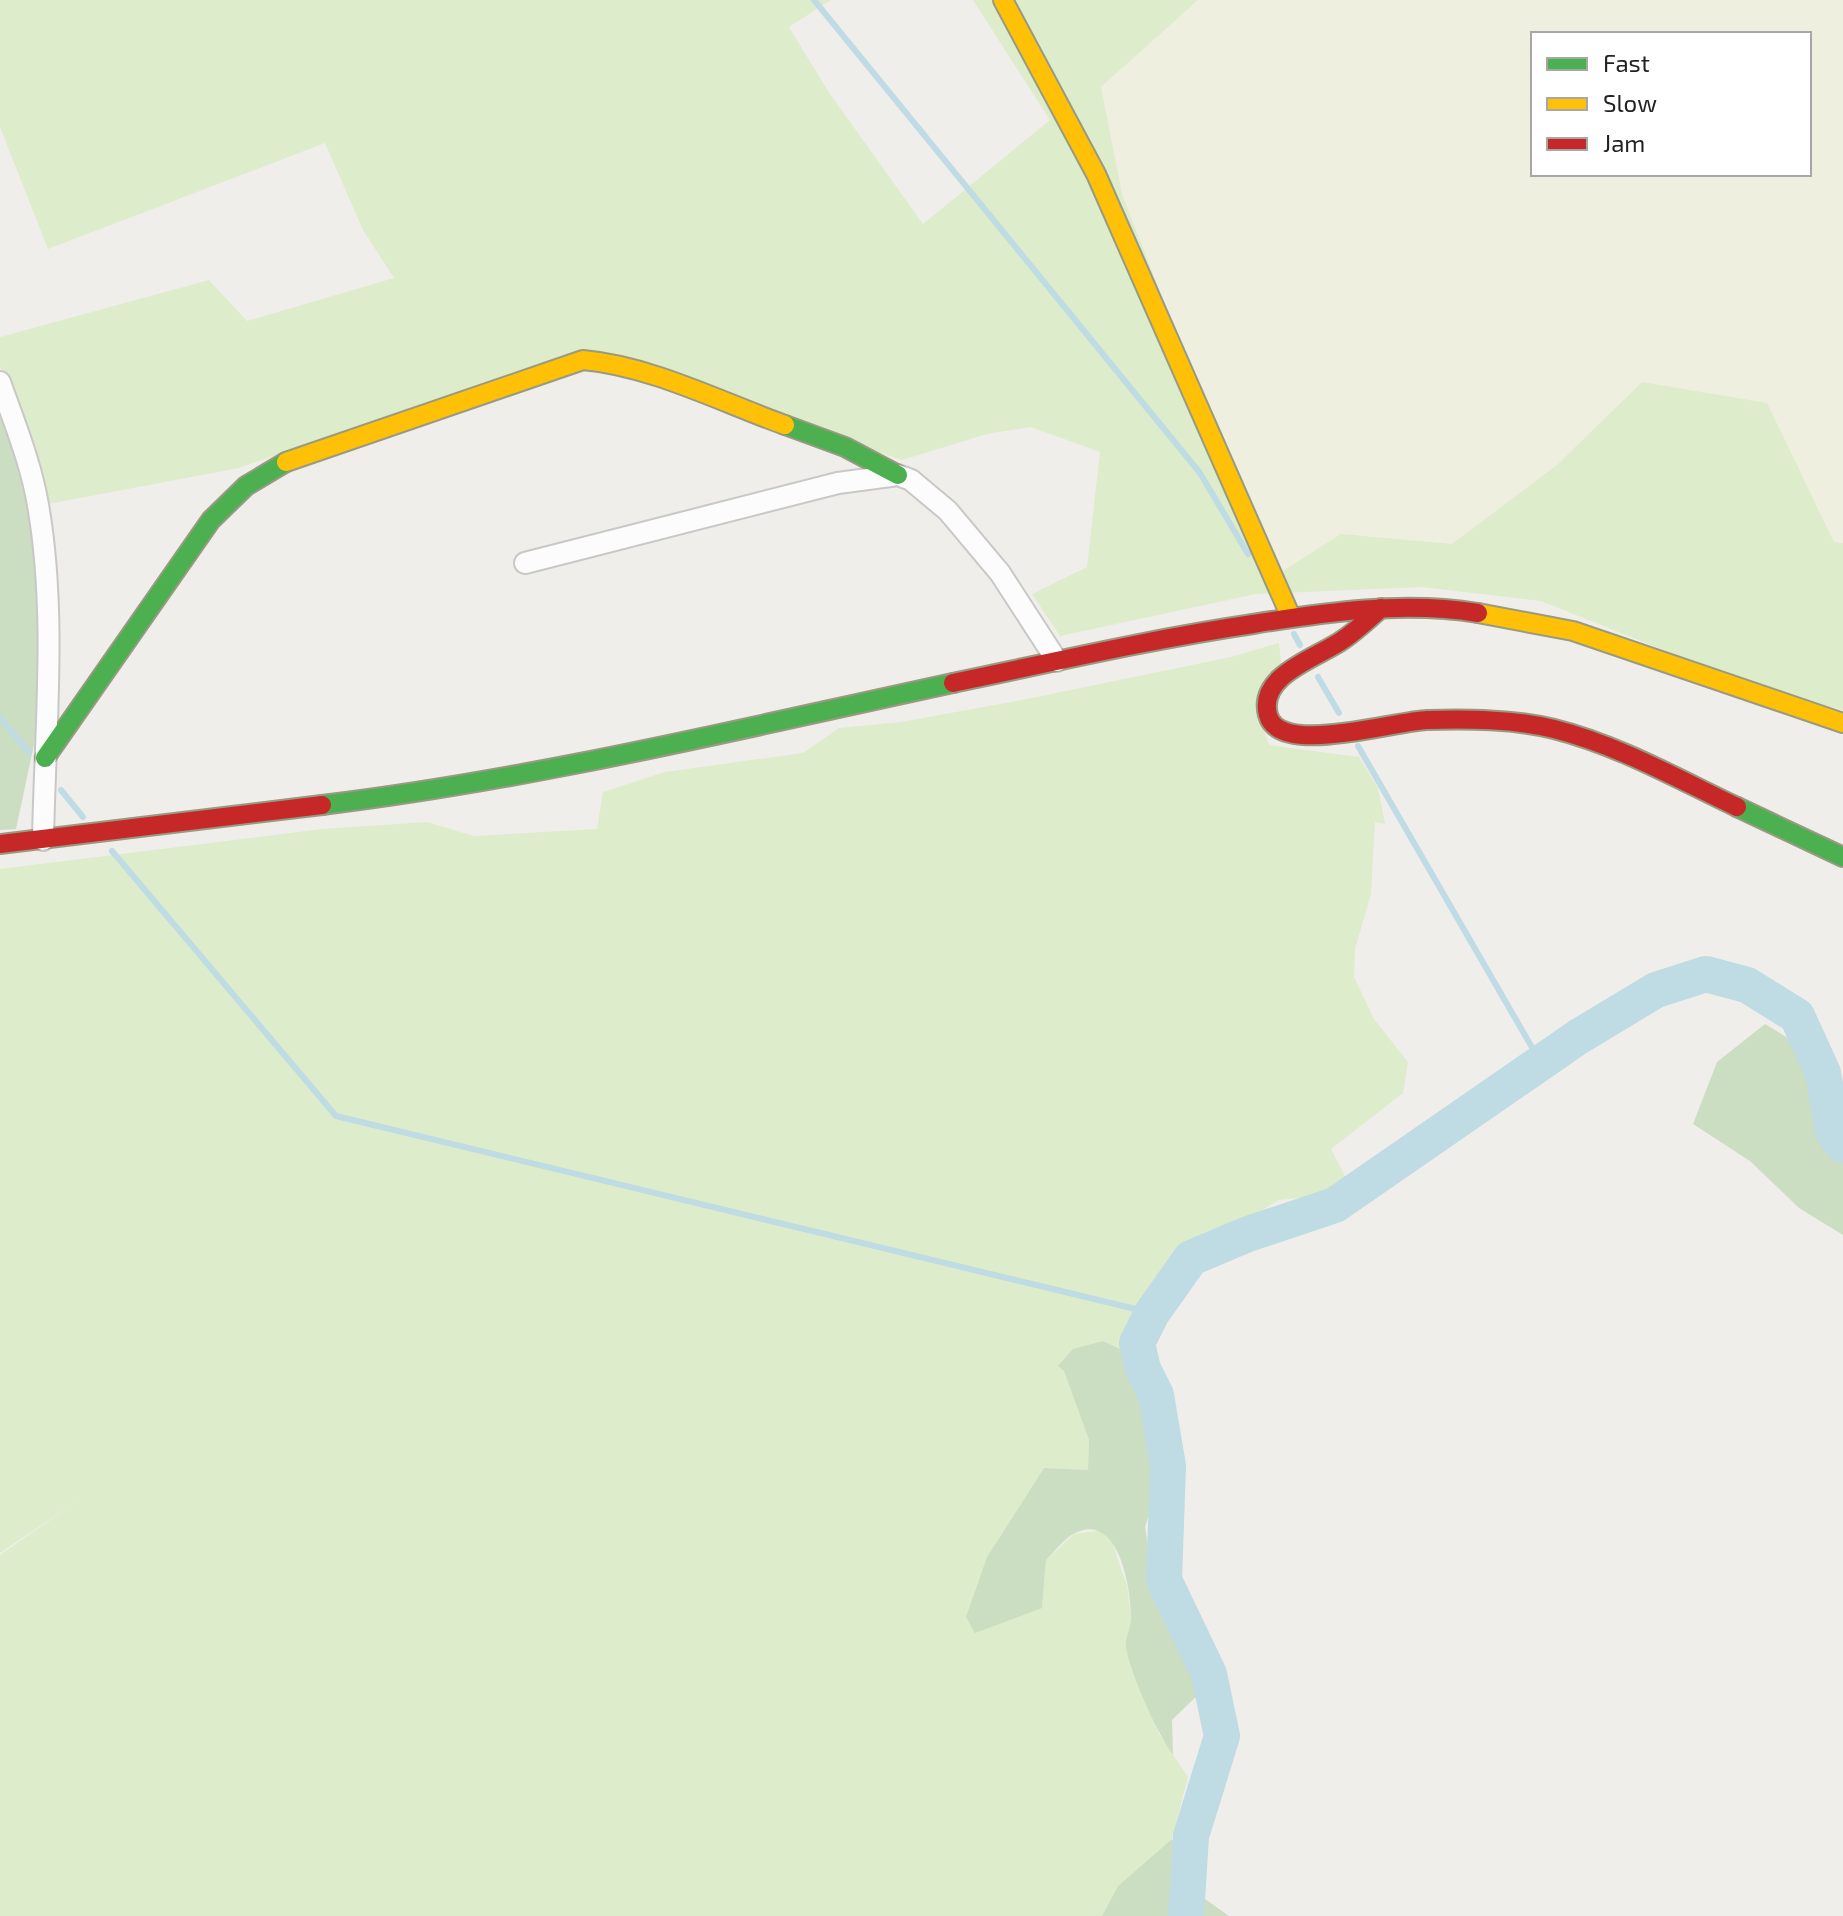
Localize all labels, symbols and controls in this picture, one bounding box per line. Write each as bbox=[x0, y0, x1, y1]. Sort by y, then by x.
legend bbox=[1531, 32, 1811, 176]
text: Fast bbox=[1603, 48, 1650, 77]
text: Slow bbox=[1603, 88, 1657, 117]
text: Jam bbox=[1603, 128, 1645, 157]

